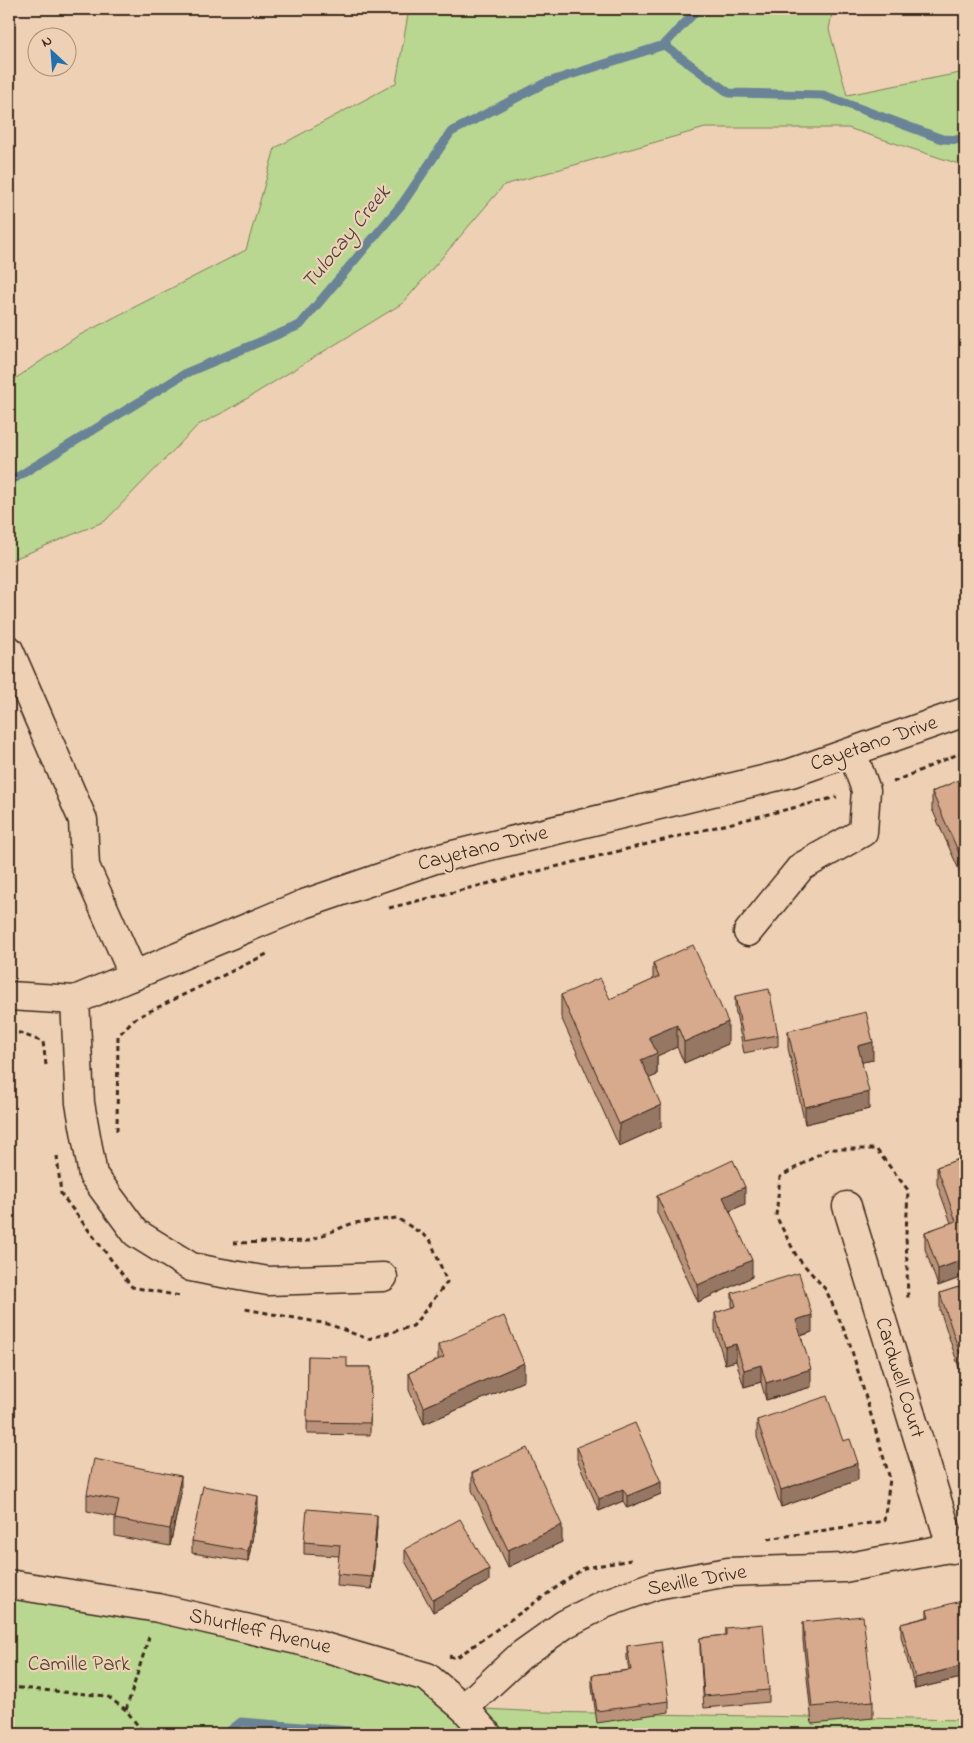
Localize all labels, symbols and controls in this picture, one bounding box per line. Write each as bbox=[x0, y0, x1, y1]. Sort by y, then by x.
north arrow bbox=[28, 28, 78, 78]
text: N bbox=[38, 30, 56, 53]
water label: Tulocay Creek bbox=[295, 178, 400, 297]
street label: Cayetano Drive bbox=[806, 708, 943, 782]
street label: Cayetano Drive bbox=[415, 818, 552, 882]
street label: Cardwell Court bbox=[866, 1314, 932, 1442]
street label: Seville Drive bbox=[645, 1557, 750, 1604]
street label: Shurtleff Avenue bbox=[186, 1601, 335, 1663]
park label: Camille Park bbox=[28, 1650, 131, 1680]

